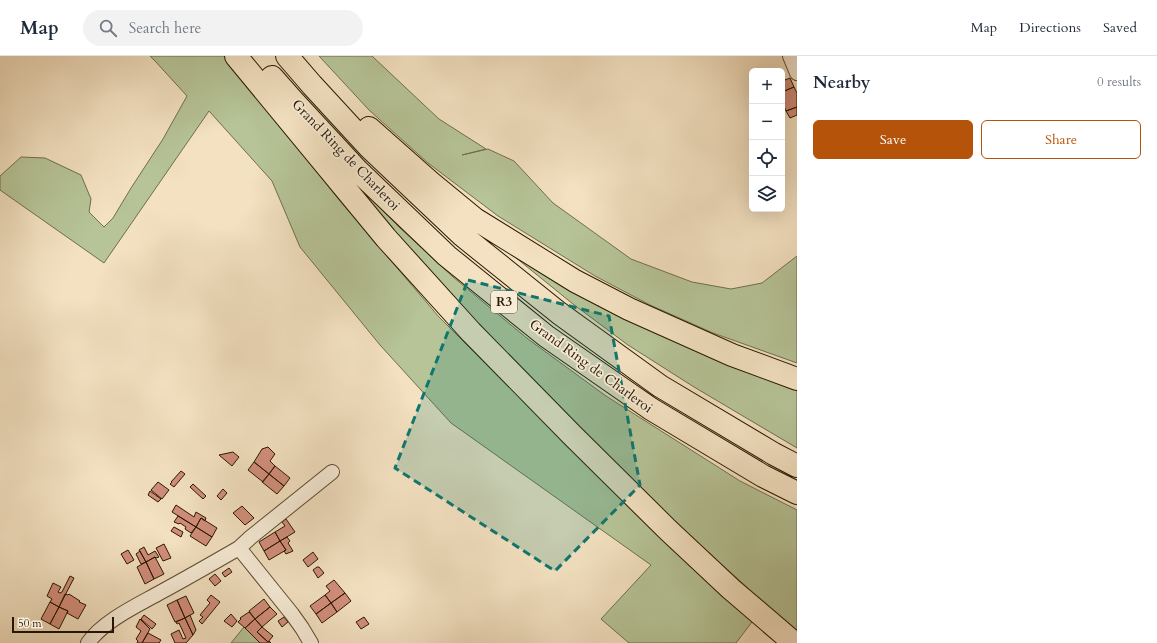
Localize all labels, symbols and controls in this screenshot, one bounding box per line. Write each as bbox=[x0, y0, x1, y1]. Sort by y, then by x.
search box bbox=[83, 10, 363, 46]
text: Map bbox=[20, 15, 59, 41]
icon: search bbox=[97, 17, 119, 39]
text: Search here bbox=[129, 18, 201, 38]
text: Map bbox=[971, 18, 997, 37]
text: Directions bbox=[1019, 18, 1081, 37]
text: Saved bbox=[1103, 18, 1137, 37]
map controls bbox=[749, 68, 785, 212]
button: + bbox=[749, 68, 785, 104]
text: Nearby bbox=[813, 71, 870, 94]
text: 0 results bbox=[1097, 73, 1141, 91]
street label: Grand Ring de Charleroi bbox=[288, 95, 404, 215]
button: − bbox=[749, 104, 785, 140]
button: Save bbox=[813, 120, 973, 159]
button: Share bbox=[981, 120, 1141, 159]
button: locate bbox=[749, 140, 785, 176]
button: layers bbox=[749, 176, 785, 212]
road number: R3 bbox=[491, 291, 517, 313]
street label: Grand Ring de Charleroi bbox=[525, 315, 657, 417]
scale bar bbox=[12, 615, 114, 634]
text: 50 m bbox=[18, 616, 42, 631]

